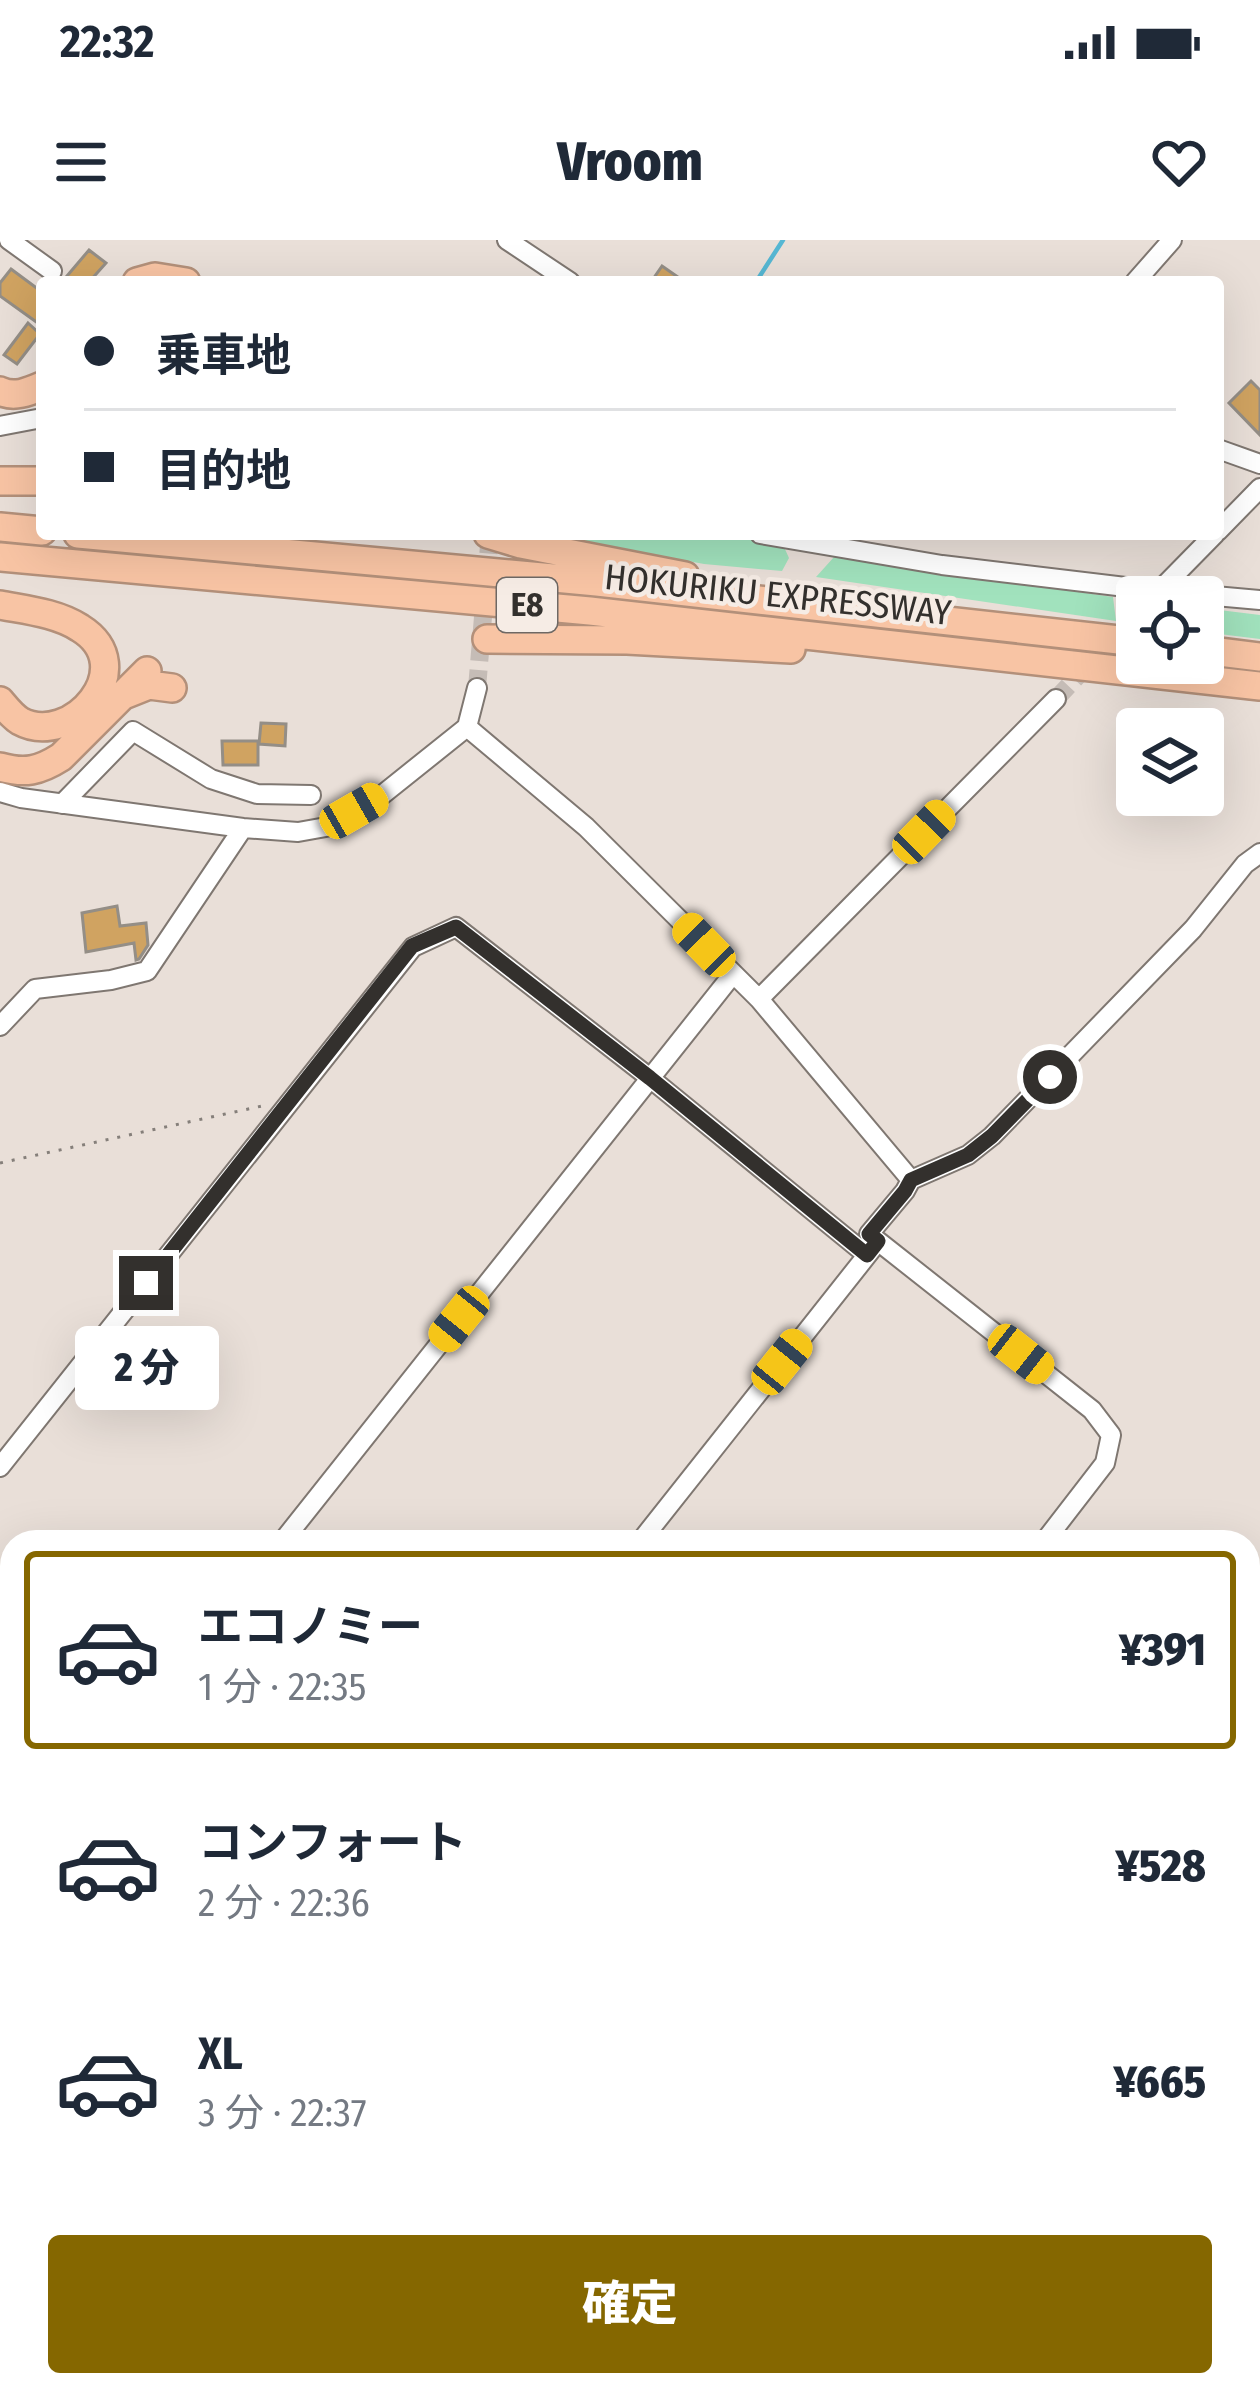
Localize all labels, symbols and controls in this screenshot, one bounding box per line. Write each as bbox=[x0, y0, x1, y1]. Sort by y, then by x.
text: 22:32 bbox=[60, 15, 154, 69]
icon: menu bbox=[48, 129, 114, 195]
icon: heart bbox=[1146, 129, 1212, 195]
text: Vroom bbox=[557, 130, 703, 194]
text: 乗車地 bbox=[156, 329, 291, 383]
text: 目的地 bbox=[156, 444, 291, 498]
street label: HOKURIKU EXPRESSWAY bbox=[603, 555, 954, 635]
map controls bbox=[1116, 576, 1224, 816]
button: locate bbox=[1116, 576, 1224, 684]
road number: E8 bbox=[497, 578, 557, 632]
button: layers bbox=[1116, 708, 1224, 816]
car bbox=[314, 777, 394, 845]
car bbox=[886, 794, 962, 870]
car bbox=[666, 907, 742, 983]
route start bbox=[1023, 1050, 1077, 1104]
route end bbox=[119, 1256, 173, 1310]
car bbox=[422, 1280, 496, 1358]
car bbox=[982, 1318, 1060, 1390]
car bbox=[745, 1323, 819, 1401]
callout: 2 分 bbox=[74, 1325, 218, 1409]
text: 2 分 bbox=[114, 1345, 180, 1391]
icon: car bbox=[54, 1596, 162, 1704]
text: エコノミー bbox=[198, 1600, 423, 1654]
text: ¥391 bbox=[1119, 1623, 1206, 1677]
text: 1 分 · 22:35 bbox=[198, 1664, 366, 1710]
icon: car bbox=[54, 1812, 162, 1920]
text: コンフォート bbox=[198, 1816, 467, 1870]
text: ¥528 bbox=[1115, 1839, 1206, 1893]
text: 2 分 · 22:36 bbox=[198, 1880, 370, 1926]
text: XL bbox=[198, 2027, 243, 2081]
icon: car bbox=[54, 2028, 162, 2136]
text: ¥665 bbox=[1113, 2055, 1206, 2109]
text: 3 分 · 22:37 bbox=[198, 2090, 367, 2136]
button: 確定 bbox=[48, 2235, 1212, 2373]

